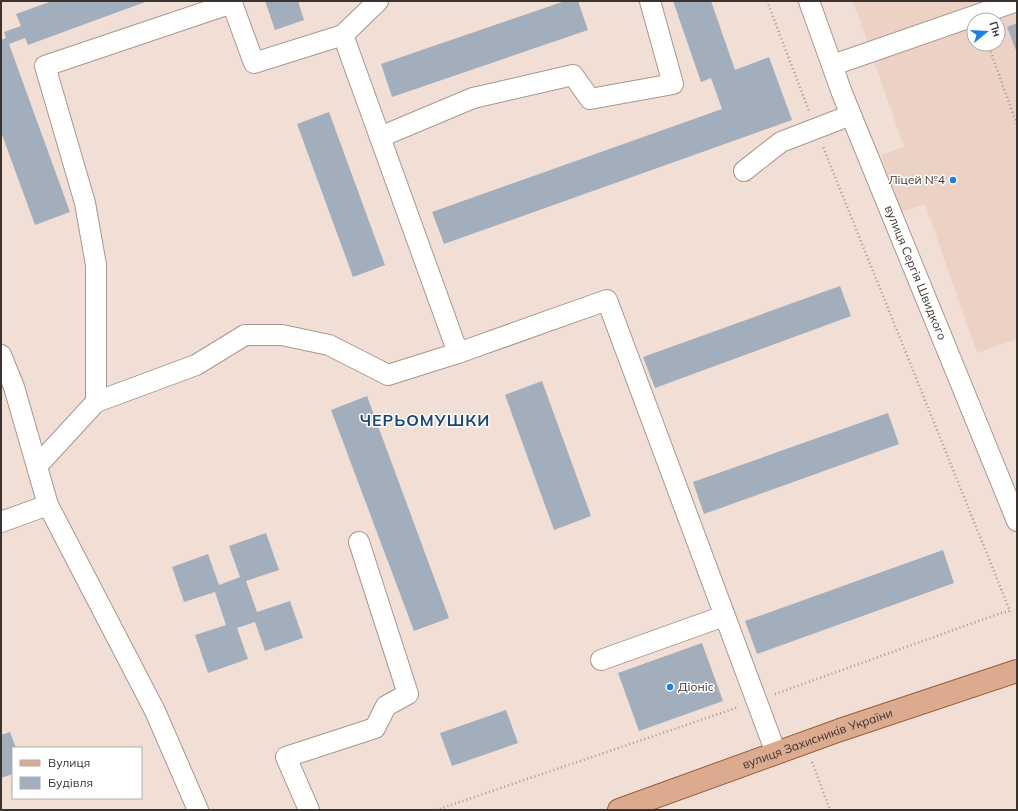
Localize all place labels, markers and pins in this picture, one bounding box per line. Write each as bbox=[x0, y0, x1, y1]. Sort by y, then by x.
place label: Ліцей №4 bbox=[888, 172, 945, 187]
marker: Ліцей №4 bbox=[948, 175, 958, 185]
place label: Діоніс bbox=[678, 679, 714, 694]
marker: Діоніс bbox=[665, 682, 675, 692]

